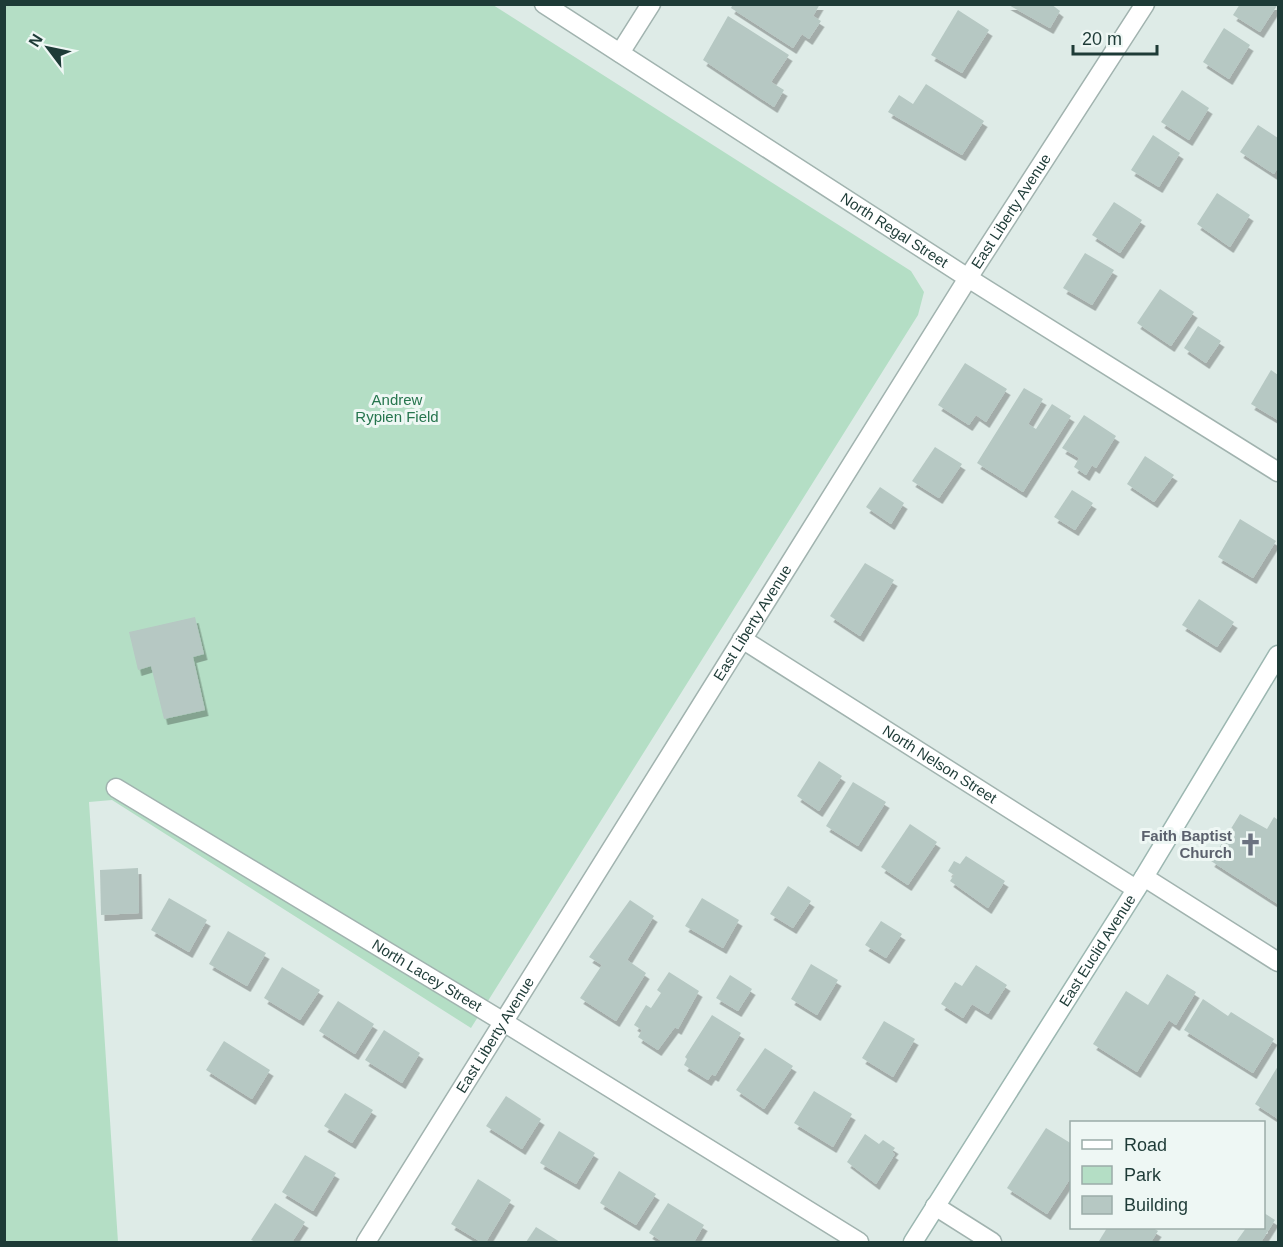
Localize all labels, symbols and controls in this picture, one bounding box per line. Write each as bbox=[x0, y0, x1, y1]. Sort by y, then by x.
north arrow bbox=[18, 18, 78, 78]
scale bar bbox=[1073, 18, 1157, 56]
text: 20 m bbox=[1082, 29, 1122, 49]
text: N bbox=[25, 31, 46, 50]
street label: East Liberty Avenue bbox=[967, 150, 1054, 272]
street label: North Regal Street bbox=[838, 189, 952, 271]
park label: Andrew Rypien Field bbox=[355, 391, 439, 425]
street label: East Liberty Avenue bbox=[710, 562, 795, 684]
street label: North Nelson Street bbox=[880, 721, 1001, 807]
place label: Faith Baptist Church bbox=[1141, 827, 1232, 861]
church icon: Faith Baptist Church bbox=[1237, 832, 1263, 858]
street label: East Euclid Avenue bbox=[1055, 891, 1139, 1009]
street label: North Lacey Street bbox=[369, 936, 486, 1015]
street label: East Liberty Avenue bbox=[452, 974, 537, 1096]
legend bbox=[1070, 1121, 1265, 1229]
text: Road bbox=[1124, 1135, 1167, 1155]
text: Park bbox=[1124, 1165, 1162, 1185]
text: Building bbox=[1124, 1195, 1188, 1215]

